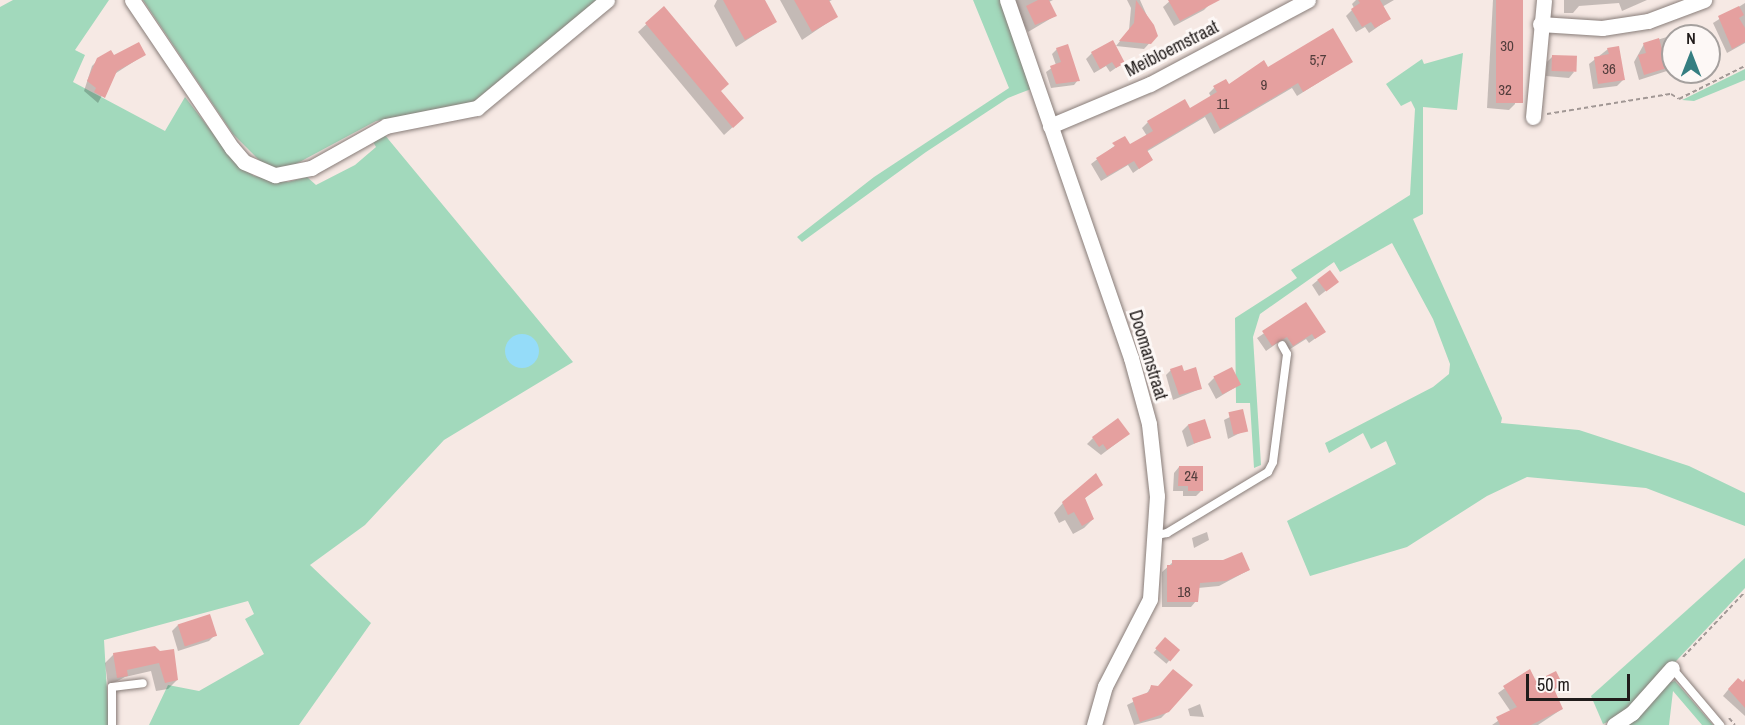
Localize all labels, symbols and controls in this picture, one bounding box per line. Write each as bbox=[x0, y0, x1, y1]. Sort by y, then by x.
street label: Meibloemstraat bbox=[1122, 16, 1222, 82]
north arrow bbox=[1661, 24, 1721, 84]
text: N bbox=[1686, 27, 1696, 49]
house number: 30 bbox=[1500, 37, 1514, 55]
house number: 5;7 bbox=[1309, 51, 1327, 69]
house number: 36 bbox=[1602, 60, 1616, 78]
house number: 9 bbox=[1261, 76, 1267, 94]
house number: 32 bbox=[1498, 81, 1512, 99]
house number: 11 bbox=[1217, 95, 1229, 113]
street label: Doomanstraat bbox=[1124, 308, 1172, 402]
house number: 24 bbox=[1184, 467, 1198, 485]
house number: 18 bbox=[1177, 583, 1191, 601]
scale bar bbox=[1529, 662, 1632, 700]
text: 50 m bbox=[1537, 672, 1570, 697]

